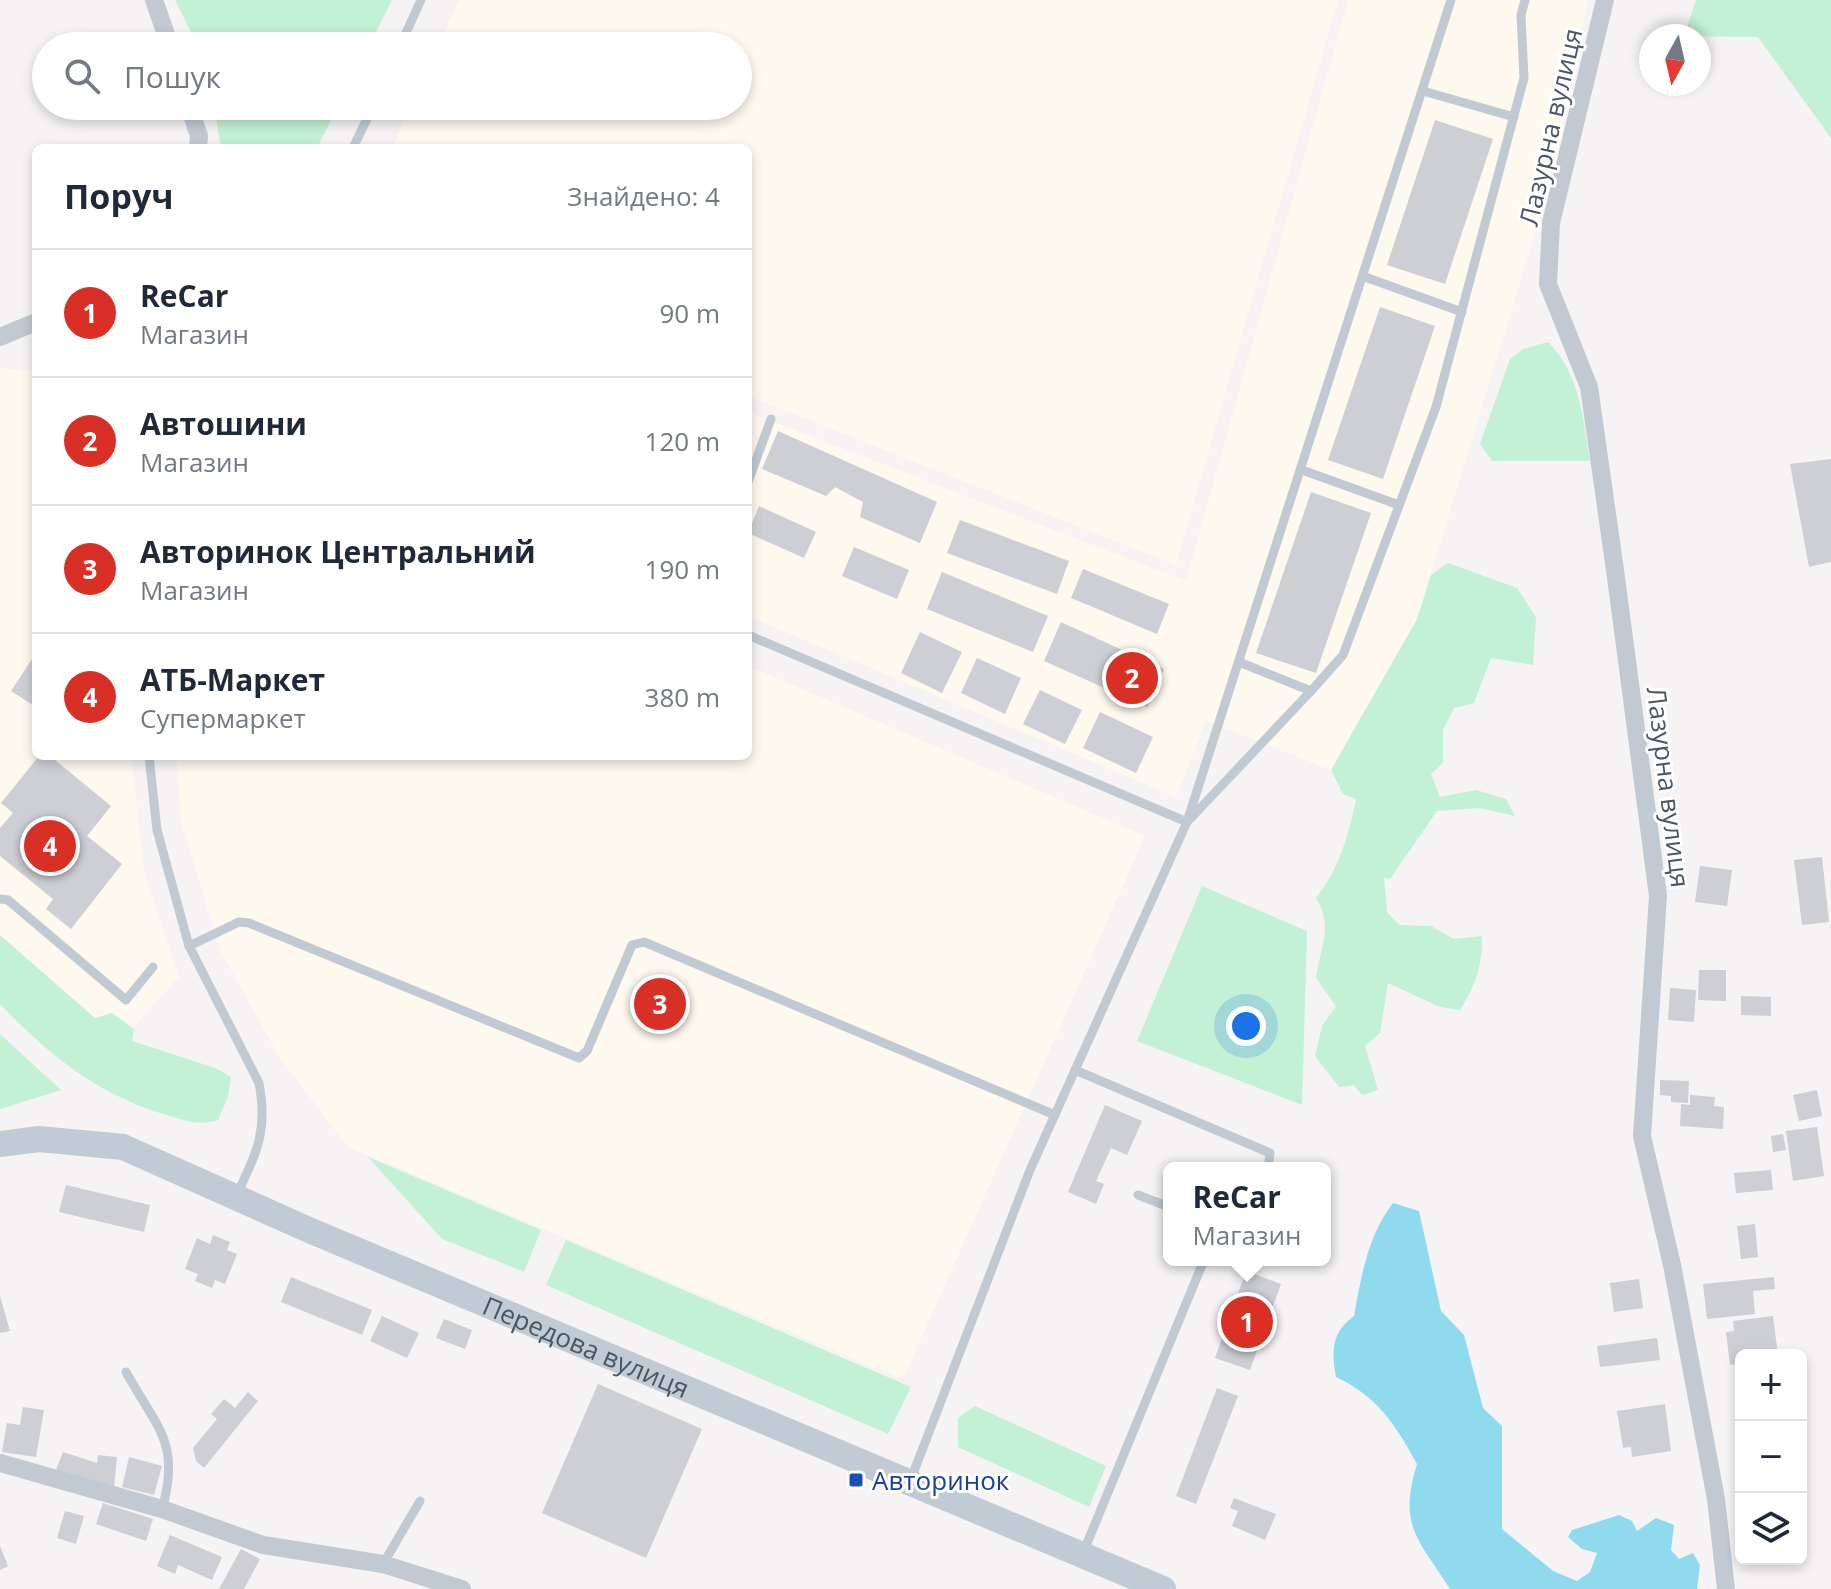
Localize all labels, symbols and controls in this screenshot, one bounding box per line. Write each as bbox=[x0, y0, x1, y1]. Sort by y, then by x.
north arrow bbox=[1639, 24, 1711, 96]
street label: Лазурна вулиця bbox=[1510, 25, 1590, 229]
search box bbox=[32, 32, 752, 120]
icon: search bbox=[60, 54, 104, 98]
text: Пошук bbox=[124, 56, 221, 97]
text: Поруч bbox=[64, 173, 174, 219]
text: Знайдено: 4 bbox=[567, 178, 720, 214]
text: ReCar bbox=[140, 275, 228, 316]
text: 1 bbox=[83, 295, 97, 331]
text: 90 m bbox=[659, 295, 720, 331]
text: Магазин bbox=[140, 316, 249, 352]
text: Автошини bbox=[140, 403, 307, 444]
text: 2 bbox=[83, 423, 97, 459]
text: 120 m bbox=[645, 423, 720, 459]
text: Магазин bbox=[140, 444, 249, 480]
text: Авторинок Центральний bbox=[140, 531, 536, 572]
text: 3 bbox=[83, 551, 97, 587]
text: 190 m bbox=[645, 551, 720, 587]
text: Магазин bbox=[140, 572, 249, 608]
pin: 2 bbox=[1106, 648, 1158, 708]
text: АТБ-Маркет bbox=[140, 659, 325, 700]
text: 4 bbox=[83, 679, 97, 715]
text: 380 m bbox=[645, 679, 720, 715]
street label: Лазурна вулиця bbox=[1639, 685, 1699, 889]
text: Супермаркет bbox=[140, 700, 306, 736]
pin: 4 bbox=[24, 816, 76, 876]
pin: 3 bbox=[634, 974, 686, 1034]
your location bbox=[1226, 1006, 1266, 1046]
popup bbox=[1163, 1162, 1331, 1266]
text: ReCar bbox=[1192, 1176, 1281, 1217]
text: Магазин bbox=[1192, 1217, 1302, 1253]
street label: Передова вулиця bbox=[477, 1287, 695, 1406]
pin: 1 bbox=[1221, 1292, 1273, 1352]
map controls bbox=[1735, 1349, 1807, 1565]
button: + bbox=[1735, 1349, 1807, 1421]
button: − bbox=[1735, 1421, 1807, 1493]
place label: Авторинок bbox=[872, 1462, 1010, 1498]
marker: Авторинок bbox=[847, 1471, 865, 1489]
button: layers bbox=[1735, 1493, 1807, 1565]

